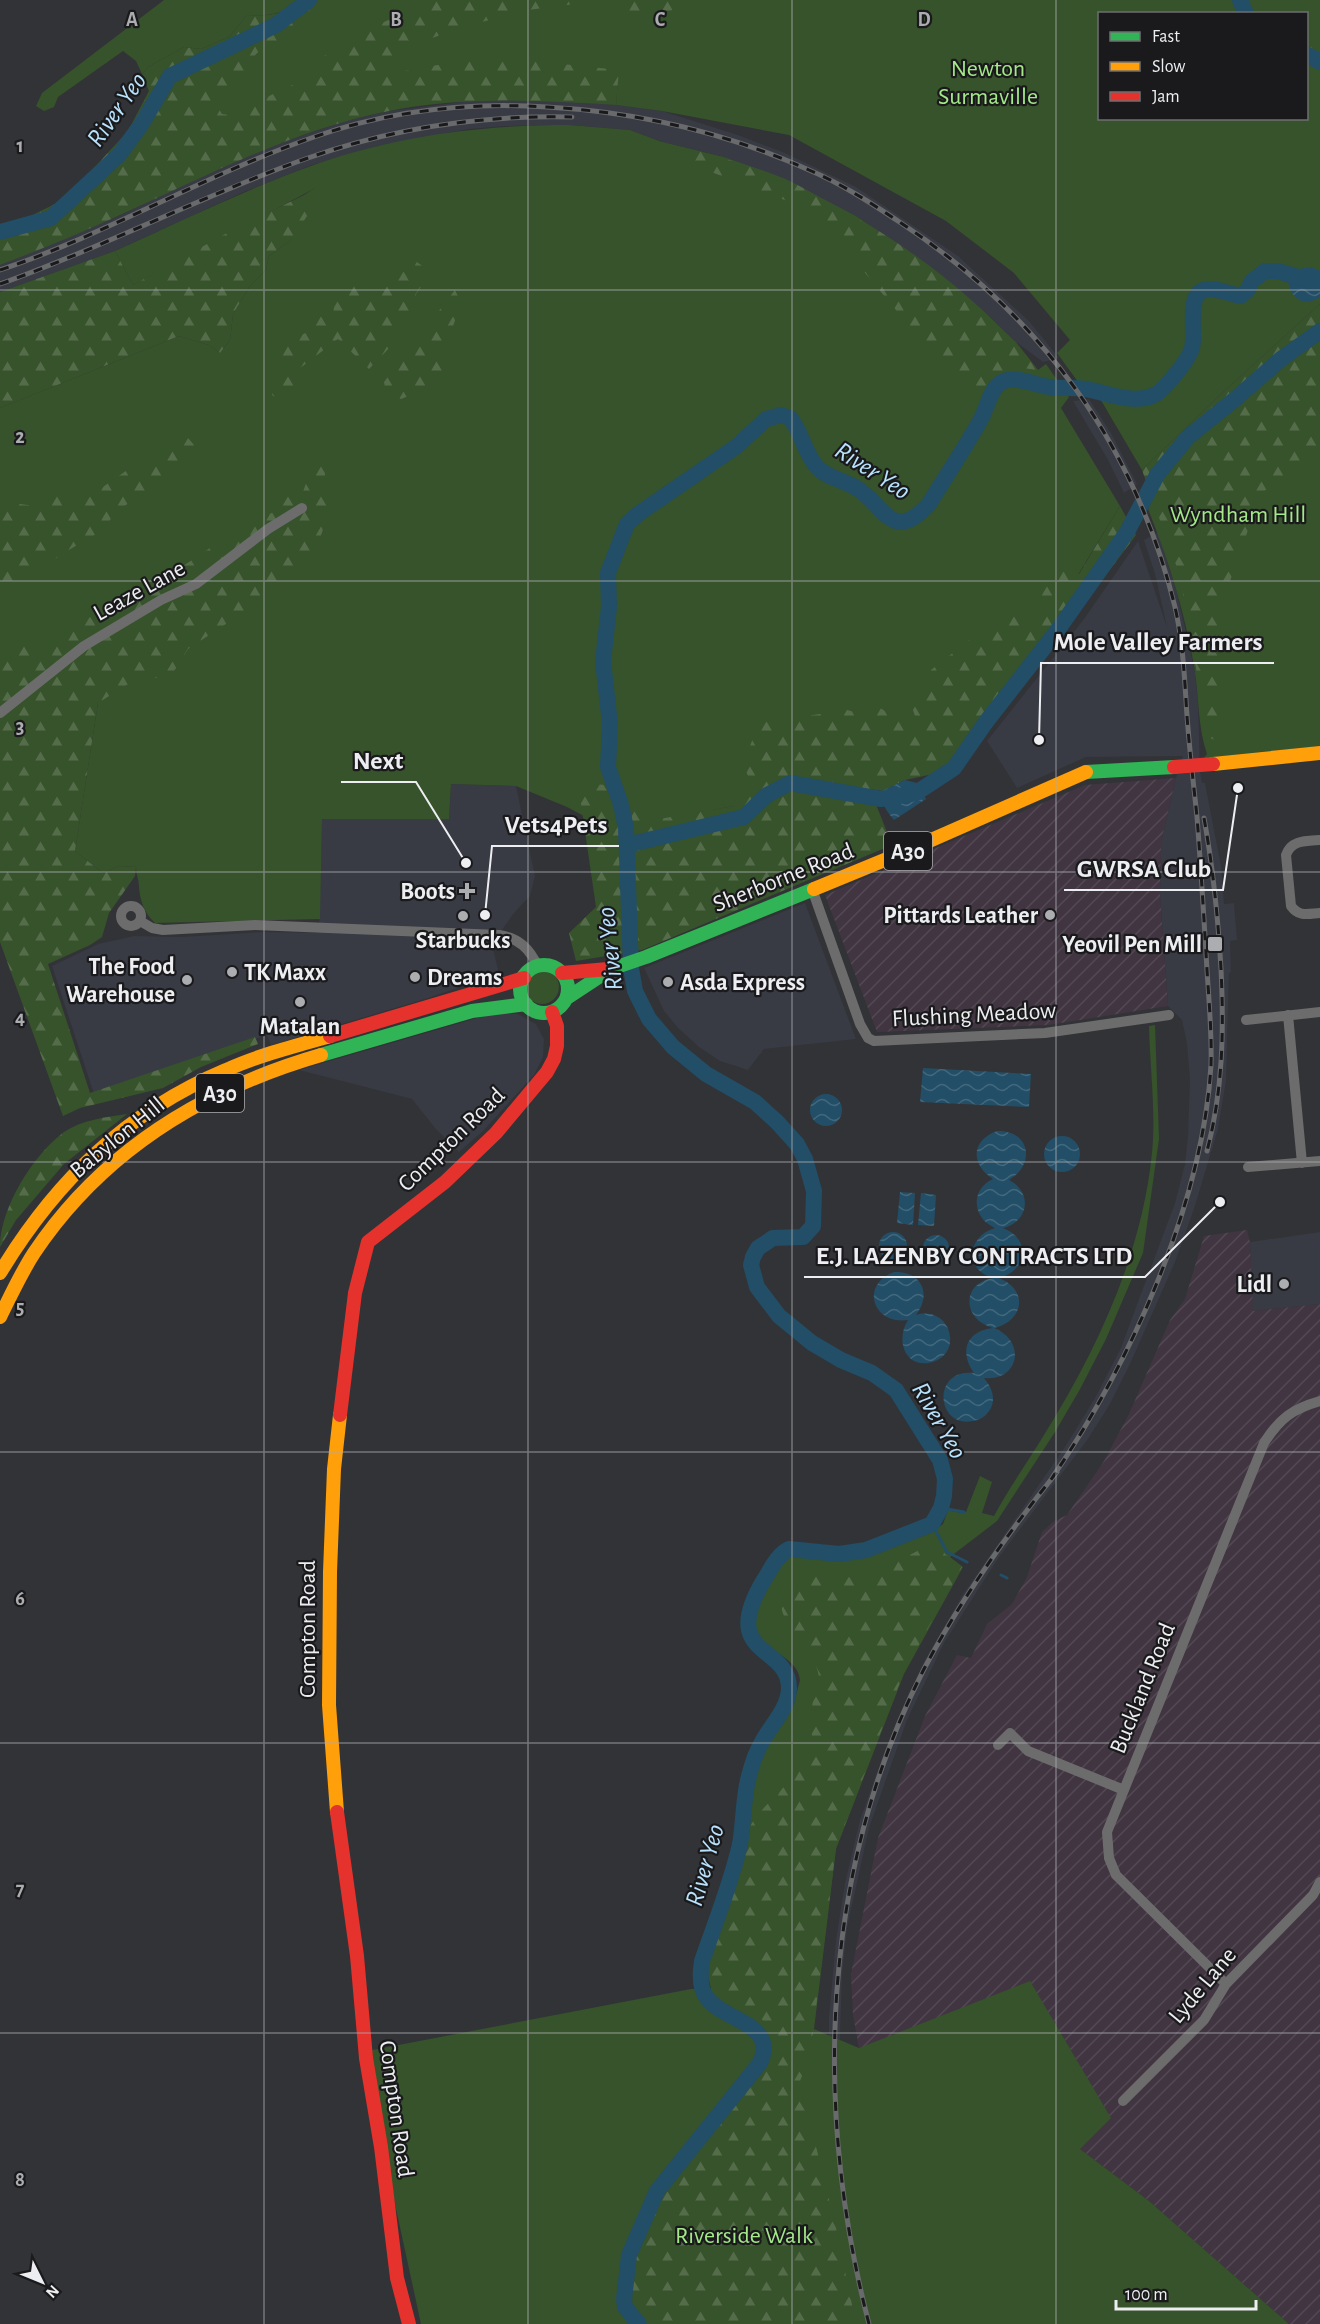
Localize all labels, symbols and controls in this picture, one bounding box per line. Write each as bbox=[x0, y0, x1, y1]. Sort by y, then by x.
text: A bbox=[126, 10, 138, 30]
text: B bbox=[390, 10, 402, 30]
text: C bbox=[655, 10, 666, 30]
text: D bbox=[917, 10, 931, 30]
legend bbox=[1098, 12, 1308, 120]
text: Fast bbox=[1152, 28, 1180, 46]
park label: Newton Surmaville bbox=[938, 57, 1038, 109]
text: Slow bbox=[1152, 58, 1185, 76]
water label: River Yeo bbox=[82, 68, 151, 151]
text: Jam bbox=[1152, 88, 1180, 106]
text: 1 bbox=[16, 136, 24, 156]
text: 2 bbox=[15, 427, 25, 447]
water label: River Yeo bbox=[830, 437, 915, 505]
park label: Wyndham Hill bbox=[1170, 503, 1306, 527]
street label: Leaze Lane bbox=[90, 556, 189, 626]
callout: Mole Valley Farmers bbox=[1041, 619, 1274, 663]
text: Mole Valley Farmers bbox=[1054, 629, 1262, 655]
text: 3 bbox=[16, 717, 24, 737]
callout: Next bbox=[341, 738, 416, 782]
text: Next bbox=[353, 748, 404, 774]
callout: Vets4Pets bbox=[492, 802, 619, 846]
text: Vets4Pets bbox=[505, 812, 607, 838]
road number: A30 bbox=[884, 832, 932, 870]
street label: Sherborne Road bbox=[710, 839, 857, 917]
callout: GWRSA Club bbox=[1064, 846, 1223, 890]
text: GWRSA Club bbox=[1077, 856, 1211, 882]
place label: Boots bbox=[400, 880, 455, 904]
marker: Boots bbox=[460, 884, 474, 898]
place label: Pittards Leather bbox=[883, 904, 1039, 928]
water label: River Yeo bbox=[593, 906, 627, 992]
marker: Pittards Leather bbox=[1043, 908, 1057, 922]
marker: Starbucks bbox=[456, 909, 470, 923]
place label: Starbucks bbox=[416, 929, 510, 953]
place label: Yeovil Pen Mill bbox=[1062, 933, 1202, 957]
marker: Yeovil Pen Mill bbox=[1206, 935, 1224, 953]
place label: The Food Warehouse bbox=[66, 955, 175, 1007]
place label: TK Maxx bbox=[244, 961, 326, 985]
marker: TK Maxx bbox=[225, 965, 239, 979]
place label: Dreams bbox=[427, 966, 502, 990]
marker: Dreams bbox=[408, 970, 422, 984]
place label: Asda Express bbox=[680, 971, 805, 995]
marker: The Food Warehouse bbox=[180, 973, 194, 987]
marker: Asda Express bbox=[661, 975, 675, 989]
marker: Matalan bbox=[293, 995, 307, 1009]
street label: Flushing Meadow bbox=[891, 999, 1057, 1031]
text: 4 bbox=[15, 1008, 25, 1028]
place label: Matalan bbox=[260, 1015, 340, 1039]
road number: A30 bbox=[196, 1074, 244, 1112]
street label: Compton Road bbox=[394, 1083, 510, 1196]
street label: Babylon Hill bbox=[66, 1093, 170, 1183]
callout: E.J. LAZENBY CONTRACTS LTD bbox=[804, 1233, 1145, 1277]
text: E.J. LAZENBY CONTRACTS LTD bbox=[816, 1243, 1132, 1269]
place label: Lidl bbox=[1236, 1273, 1272, 1297]
marker: Lidl bbox=[1277, 1277, 1291, 1291]
text: 5 bbox=[16, 1298, 24, 1318]
water label: River Yeo bbox=[907, 1378, 971, 1463]
street label: Compton Road bbox=[296, 1560, 320, 1698]
text: 6 bbox=[15, 1589, 25, 1609]
street label: Buckland Road bbox=[1106, 1620, 1180, 1757]
water label: River Yeo bbox=[681, 1821, 729, 1909]
text: 7 bbox=[16, 1879, 25, 1899]
street label: Lyde Lane bbox=[1164, 1943, 1241, 2028]
street label: Compton Road bbox=[375, 2039, 417, 2179]
text: 8 bbox=[15, 2170, 25, 2190]
park label: Riverside Walk bbox=[675, 2224, 813, 2248]
north arrow bbox=[12, 2252, 72, 2312]
scale bar bbox=[1116, 2273, 1256, 2311]
text: N bbox=[43, 2282, 62, 2301]
text: 100 m bbox=[1125, 2286, 1168, 2304]

